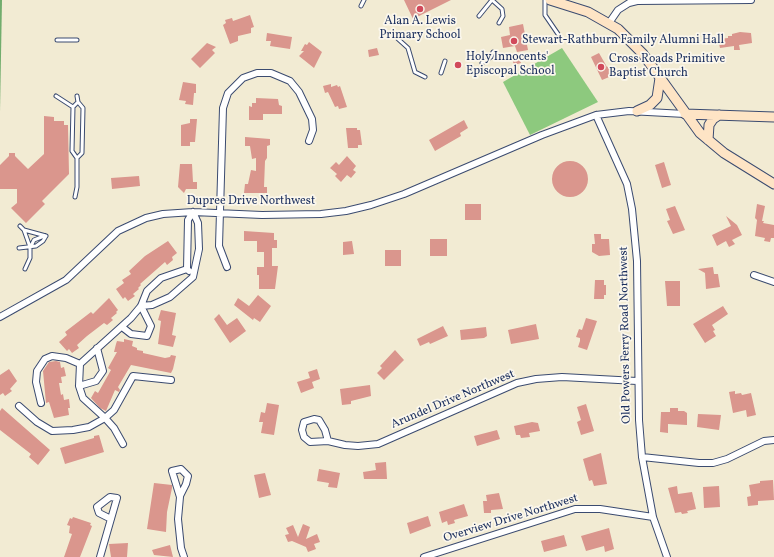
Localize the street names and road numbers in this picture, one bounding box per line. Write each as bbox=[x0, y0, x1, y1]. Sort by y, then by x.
street label: Dupree Drive Northwest bbox=[187, 195, 315, 209]
street label: Old Powers Ferry Road Northwest bbox=[617, 246, 635, 424]
street label: Arundel Drive Northwest bbox=[389, 367, 517, 433]
street label: Overview Drive Northwest bbox=[442, 492, 580, 546]

